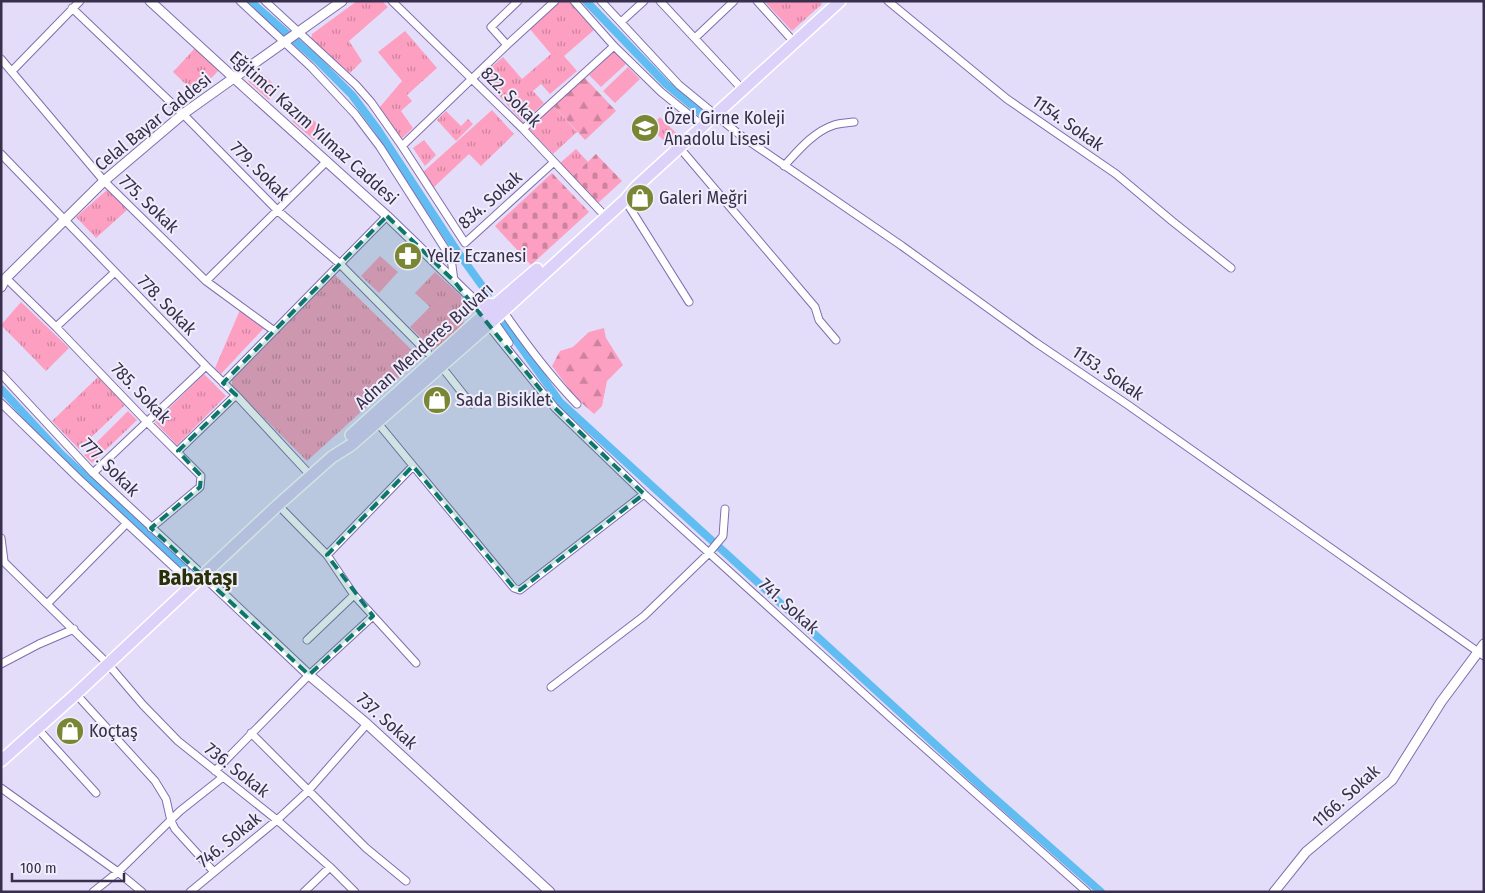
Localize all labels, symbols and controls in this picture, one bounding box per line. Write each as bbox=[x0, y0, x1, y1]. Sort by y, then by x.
street label: Eğitimci Kazım Yılmaz Caddesi bbox=[225, 46, 403, 210]
street label: 822. Sokak bbox=[476, 62, 546, 132]
street label: Celal Bayar Caddesi bbox=[90, 68, 216, 176]
street label: 1154. Sokak bbox=[1028, 90, 1109, 156]
place label: Özel Girne Koleji Anadolu Lisesi bbox=[664, 107, 785, 150]
school or university icon: Özel Girne Koleji Anadolu Lisesi bbox=[630, 113, 660, 143]
street label: 779. Sokak bbox=[226, 137, 295, 206]
street label: 834. Sokak bbox=[454, 166, 527, 234]
street label: 775. Sokak bbox=[115, 170, 184, 238]
shop icon: Galeri Meğri bbox=[625, 183, 655, 213]
place label: Galeri Meğri bbox=[659, 187, 748, 209]
pharmacy icon: Yeliz Eczanesi bbox=[393, 241, 423, 271]
place label: Yeliz Eczanesi bbox=[427, 245, 527, 267]
street label: 778. Sokak bbox=[133, 270, 201, 340]
street label: Adnan Menderes Bulvarı bbox=[350, 278, 498, 414]
street label: 1153. Sokak bbox=[1068, 341, 1149, 405]
street label: 785. Sokak bbox=[107, 358, 176, 428]
shop icon: Sada Bisiklet bbox=[422, 385, 452, 415]
place label: Sada Bisiklet bbox=[456, 389, 551, 411]
street label: 777. Sokak bbox=[76, 433, 144, 501]
district label: Babataşı bbox=[158, 564, 238, 591]
street label: 741. Sokak bbox=[754, 573, 824, 639]
street label: 737. Sokak bbox=[352, 688, 422, 754]
shop icon: Koçtaş bbox=[55, 716, 85, 746]
place label: Koçtaş bbox=[89, 720, 138, 742]
street label: 736. Sokak bbox=[200, 738, 274, 802]
street label: 1166. Sokak bbox=[1308, 760, 1385, 832]
street label: 746. Sokak bbox=[193, 807, 266, 872]
scale bar bbox=[12, 850, 125, 882]
text: 100 m bbox=[20, 859, 57, 877]

